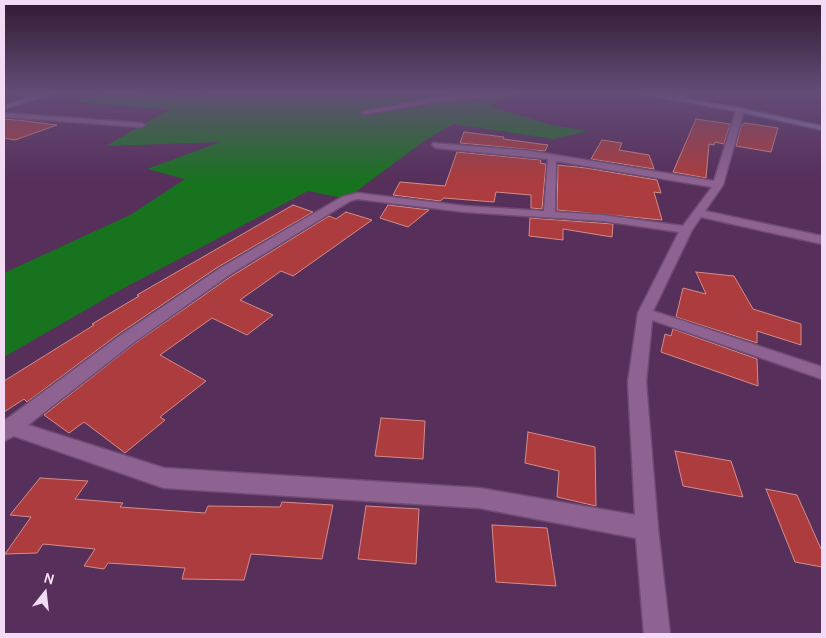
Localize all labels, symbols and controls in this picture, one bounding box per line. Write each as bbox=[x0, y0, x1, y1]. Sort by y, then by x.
north arrow bbox=[20, 568, 70, 618]
text: N bbox=[42, 569, 56, 589]

